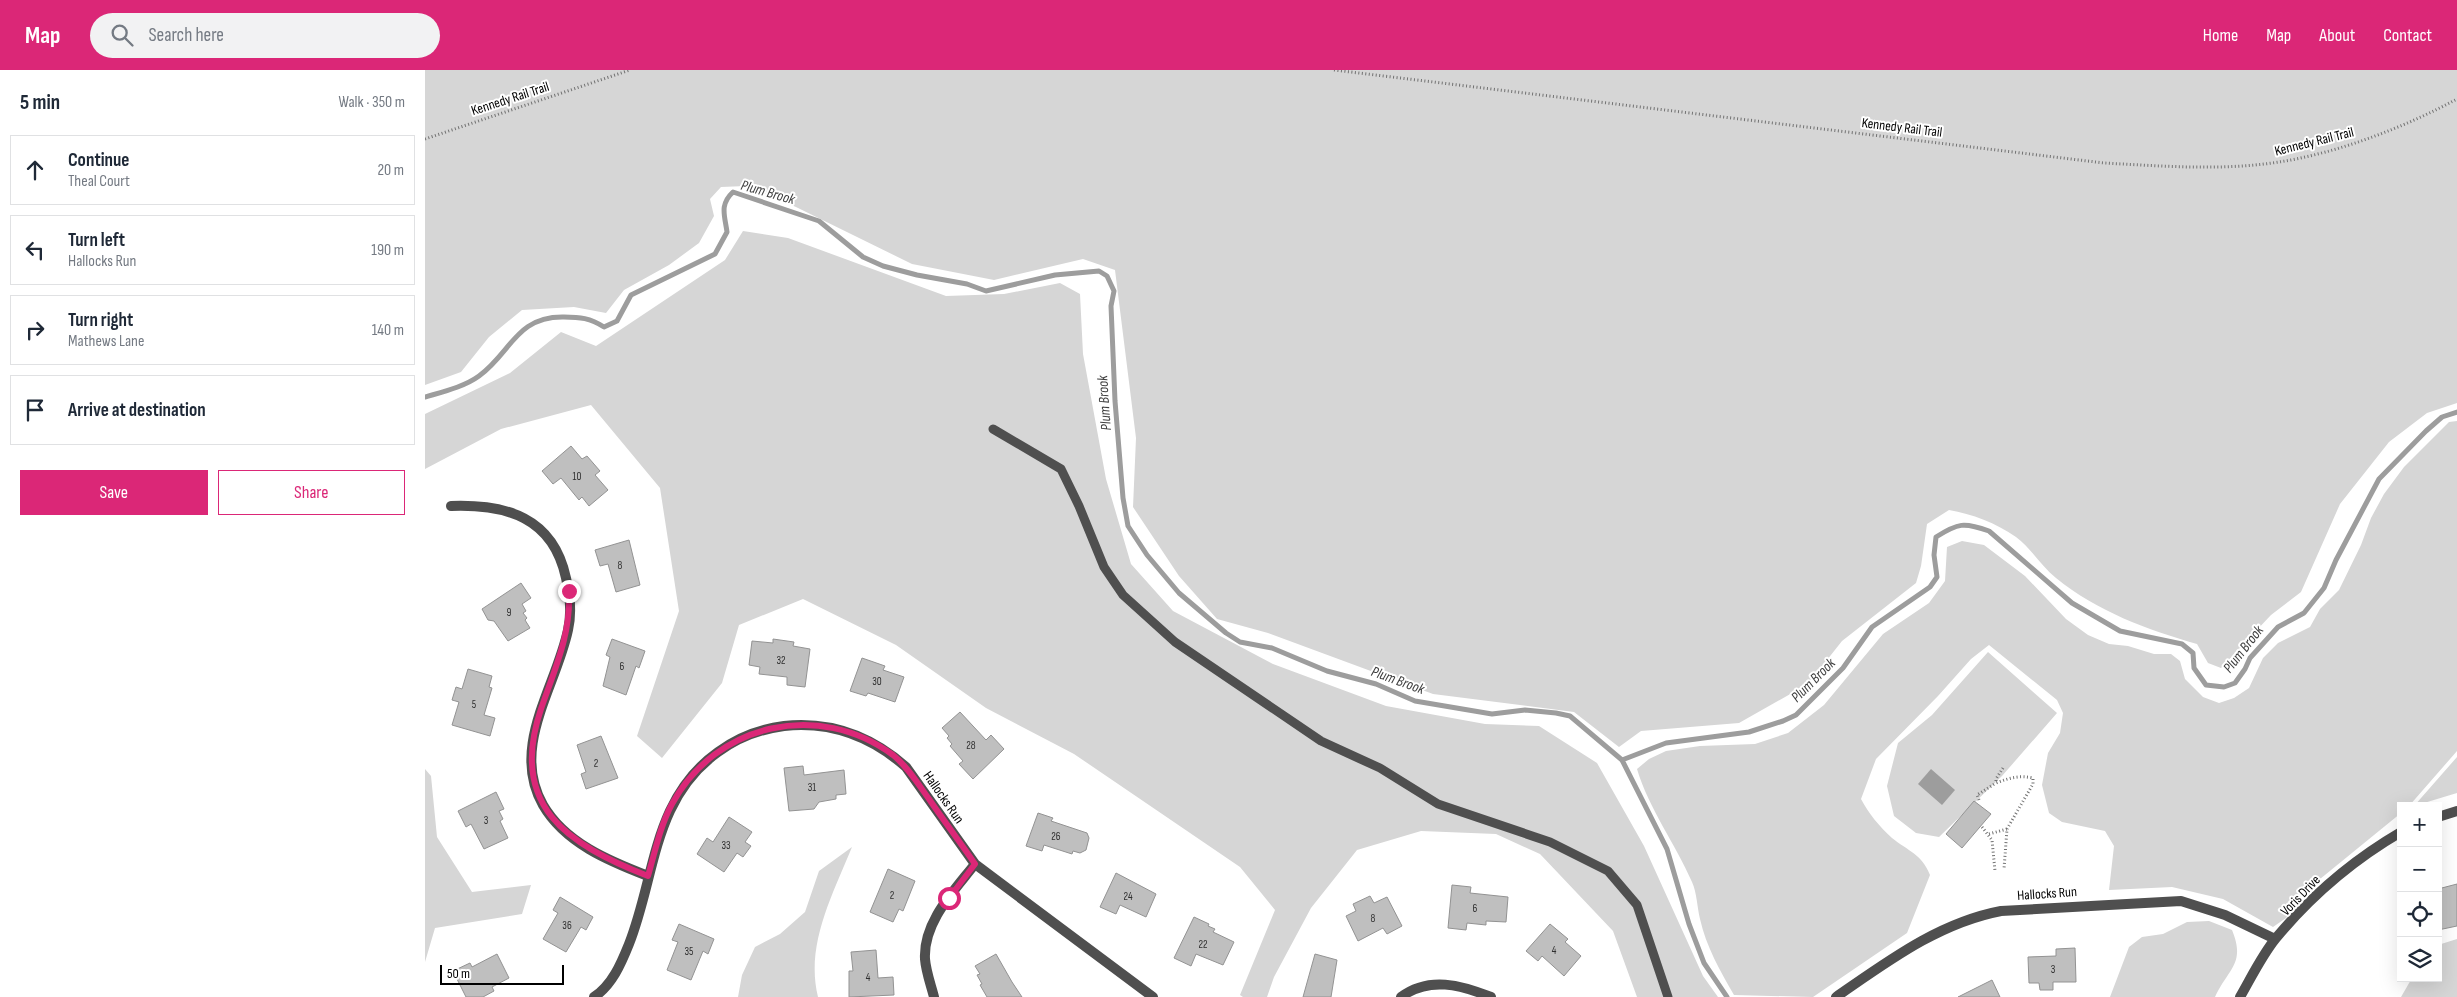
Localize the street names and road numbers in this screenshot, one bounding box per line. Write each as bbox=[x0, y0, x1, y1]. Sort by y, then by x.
street label: Kennedy Rail Trail bbox=[469, 78, 551, 119]
street label: Kennedy Rail Trail bbox=[1861, 114, 1943, 141]
street label: Kennedy Rail Trail bbox=[2273, 123, 2355, 160]
street label: Hallocks Run bbox=[919, 768, 968, 827]
street label: Voris Drive bbox=[2277, 871, 2324, 919]
street label: Hallocks Run bbox=[2017, 883, 2077, 904]

